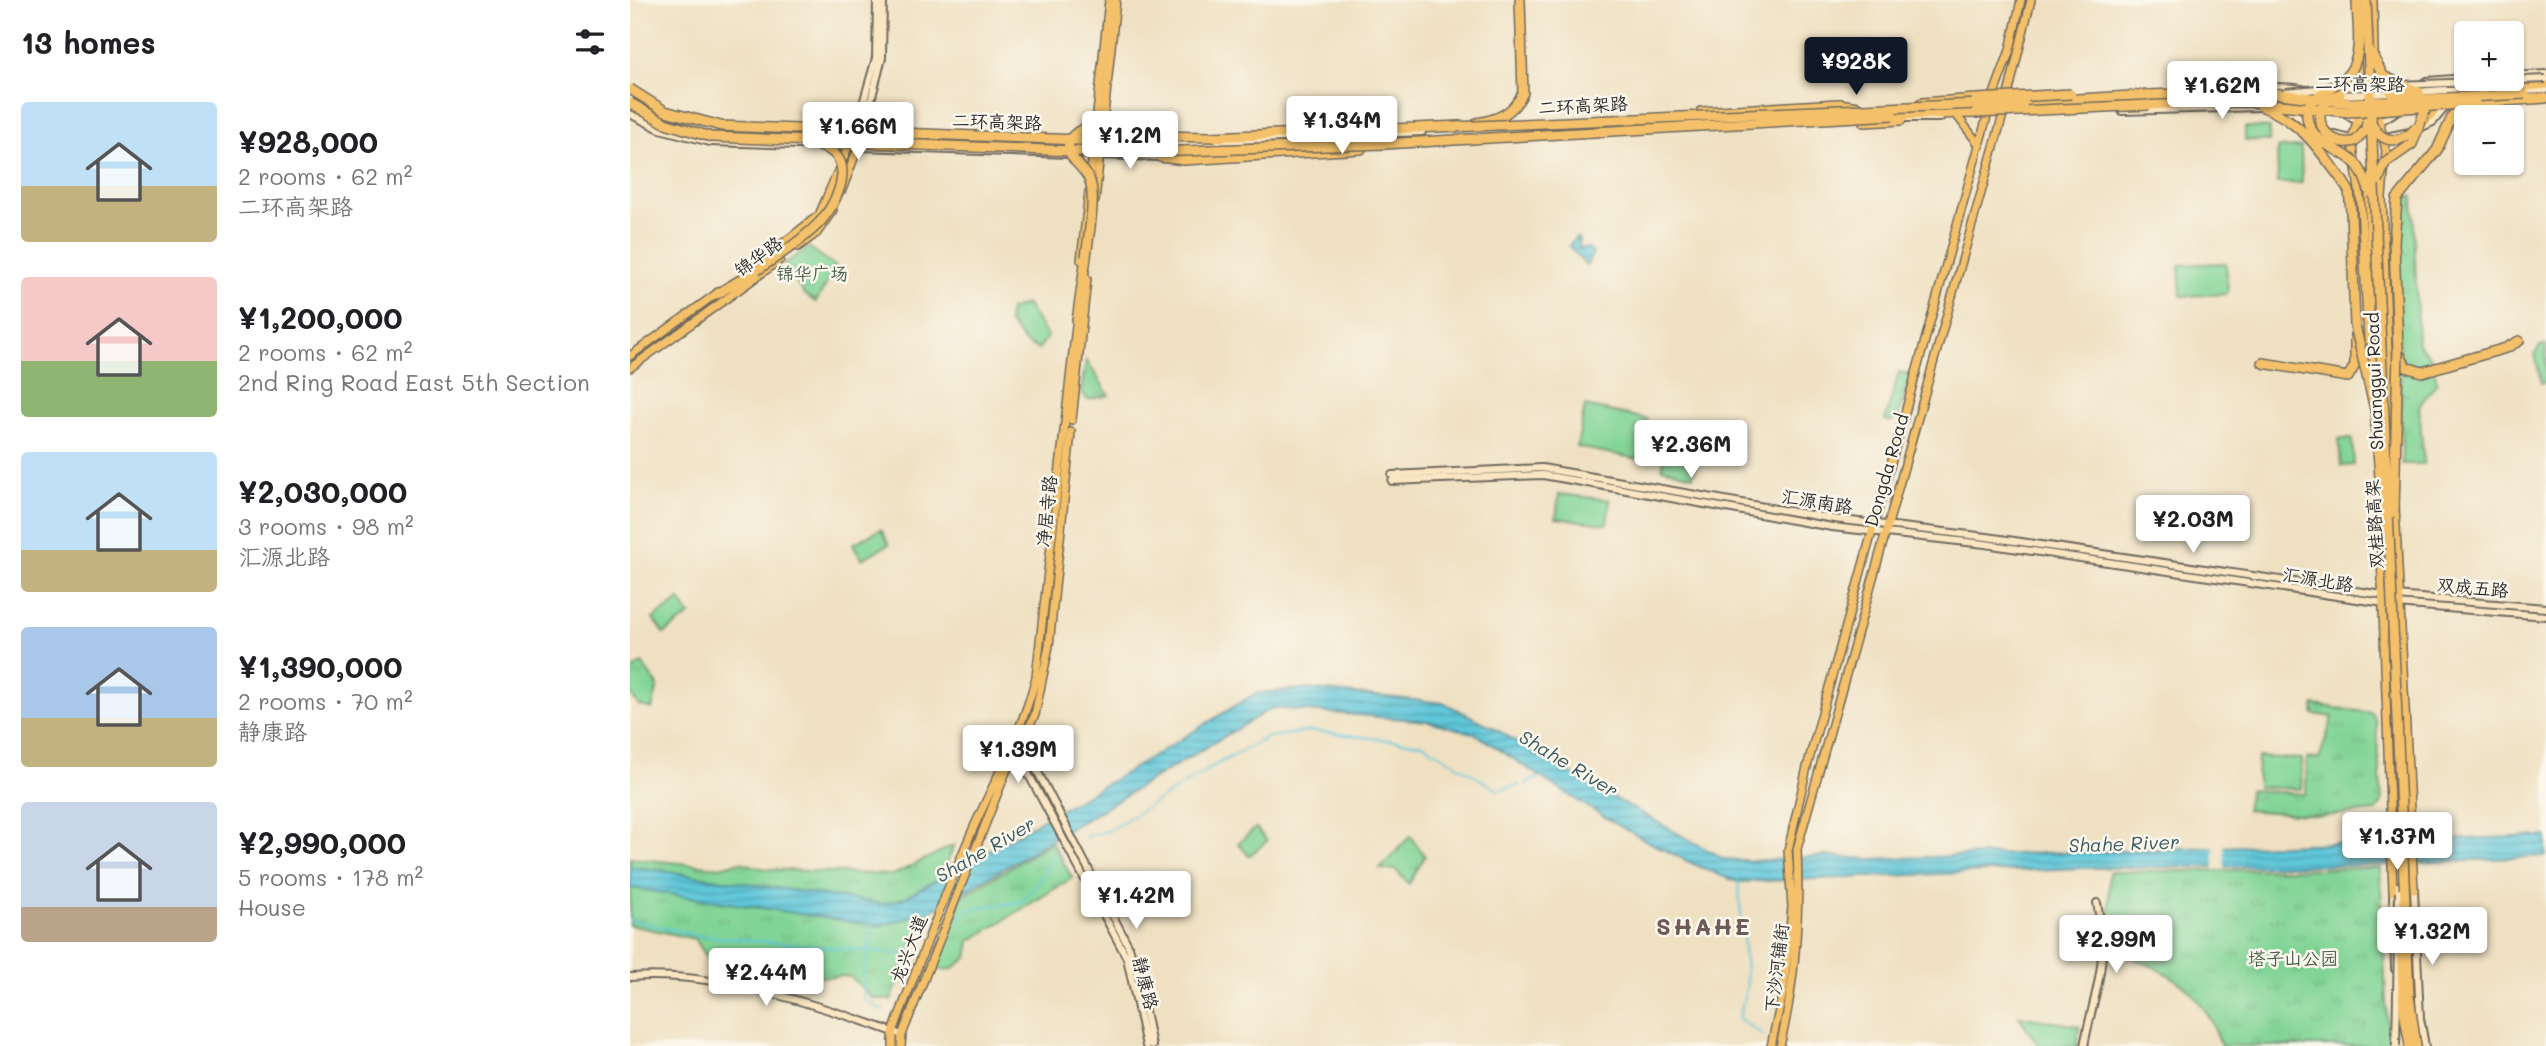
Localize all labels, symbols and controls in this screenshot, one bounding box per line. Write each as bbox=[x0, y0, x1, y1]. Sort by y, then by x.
map controls bbox=[2454, 21, 2524, 175]
button: + bbox=[2454, 21, 2524, 91]
text: 13 homes bbox=[21, 22, 156, 62]
icon: filters bbox=[571, 23, 609, 61]
pin: ¥928K bbox=[1807, 38, 1905, 97]
text: ¥928K bbox=[1820, 45, 1892, 75]
pin: ¥1.62M bbox=[2165, 61, 2279, 121]
text: ¥1.62M bbox=[2183, 69, 2261, 99]
street label: 二环高架路 bbox=[2315, 70, 2405, 96]
street label: 二环高架路 bbox=[1537, 91, 1629, 119]
pin: ¥1.34M bbox=[1285, 96, 1399, 156]
pin: ¥1.66M bbox=[801, 102, 915, 162]
text: ¥1.34M bbox=[1302, 104, 1382, 134]
button: − bbox=[2454, 105, 2524, 175]
street label: 二环高架路 bbox=[952, 107, 1042, 135]
text: ¥1.66M bbox=[819, 110, 897, 140]
pin: ¥1.2M bbox=[1081, 111, 1179, 171]
text: ¥1.2M bbox=[1098, 119, 1162, 149]
text: ¥928,000 bbox=[238, 121, 378, 161]
icon: home bbox=[77, 130, 161, 214]
text: 2 rooms · 62 m² bbox=[238, 161, 412, 191]
text: 二环高架路 bbox=[238, 191, 353, 221]
street label: 锦华路 bbox=[729, 230, 787, 282]
park label: 锦华广场 bbox=[776, 261, 848, 285]
text: ¥1,200,000 bbox=[238, 297, 403, 337]
icon: home bbox=[77, 305, 161, 389]
street label: Shuanggui Road bbox=[2360, 312, 2388, 450]
text: 2 rooms · 62 m² bbox=[238, 337, 412, 367]
text: 2nd Ring Road East 5th Section bbox=[238, 367, 590, 397]
street label: Dongda Road bbox=[1858, 411, 1914, 529]
pin: ¥2.36M bbox=[1634, 420, 1748, 480]
text: ¥2.36M bbox=[1650, 428, 1732, 458]
text: ¥2,030,000 bbox=[238, 471, 407, 511]
street label: 净居寺路 bbox=[1030, 474, 1062, 548]
street label: 双桂路高架 bbox=[2360, 478, 2388, 570]
icon: home bbox=[77, 480, 161, 564]
street label: 汇源南路 bbox=[1780, 484, 1854, 518]
pin: ¥2.03M bbox=[2136, 496, 2250, 555]
text: ¥2.03M bbox=[2152, 503, 2234, 533]
text: 3 rooms · 98 m² bbox=[238, 511, 414, 541]
text: 汇源北路 bbox=[238, 541, 330, 571]
street label: 汇源北路 bbox=[2281, 562, 2355, 596]
street label: 双成五路 bbox=[2436, 572, 2510, 602]
text: ¥1,390,000 bbox=[238, 646, 403, 686]
icon: home bbox=[77, 655, 161, 739]
text: 2 rooms · 70 m² bbox=[238, 686, 413, 716]
text: 静康路 bbox=[238, 716, 307, 746]
water label: Shahe River bbox=[1515, 724, 1623, 802]
pin: ¥1.39M bbox=[961, 726, 1075, 785]
text: ¥1.39M bbox=[979, 733, 1057, 763]
water label: Shahe River bbox=[931, 810, 1039, 888]
pin: ¥1.37M bbox=[2340, 812, 2454, 872]
text: ¥1.37M bbox=[2358, 820, 2436, 850]
text: ¥2,990,000 bbox=[238, 822, 406, 862]
water label: Shahe River bbox=[2068, 829, 2180, 857]
icon: home bbox=[77, 830, 161, 914]
text: 5 rooms · 178 m² bbox=[238, 862, 423, 892]
pin: ¥1.42M bbox=[1079, 872, 1193, 931]
text: ¥1.42M bbox=[1097, 879, 1175, 909]
text: House bbox=[238, 892, 306, 922]
pin: ¥1.32M bbox=[2375, 908, 2489, 967]
district label: SHAHE bbox=[1656, 910, 1752, 941]
street label: 龙兴大道 bbox=[884, 911, 932, 987]
text: ¥1.32M bbox=[2393, 915, 2471, 945]
pin: ¥2.99M bbox=[2059, 916, 2173, 975]
street label: 下沙河铺街 bbox=[1759, 922, 1793, 1014]
text: ¥2.99M bbox=[2075, 923, 2157, 953]
park label: 塔子山公园 bbox=[2248, 946, 2338, 970]
pin: ¥2.44M bbox=[709, 948, 823, 1008]
street label: 静康路 bbox=[1128, 954, 1164, 1012]
text: ¥2.44M bbox=[725, 956, 807, 986]

